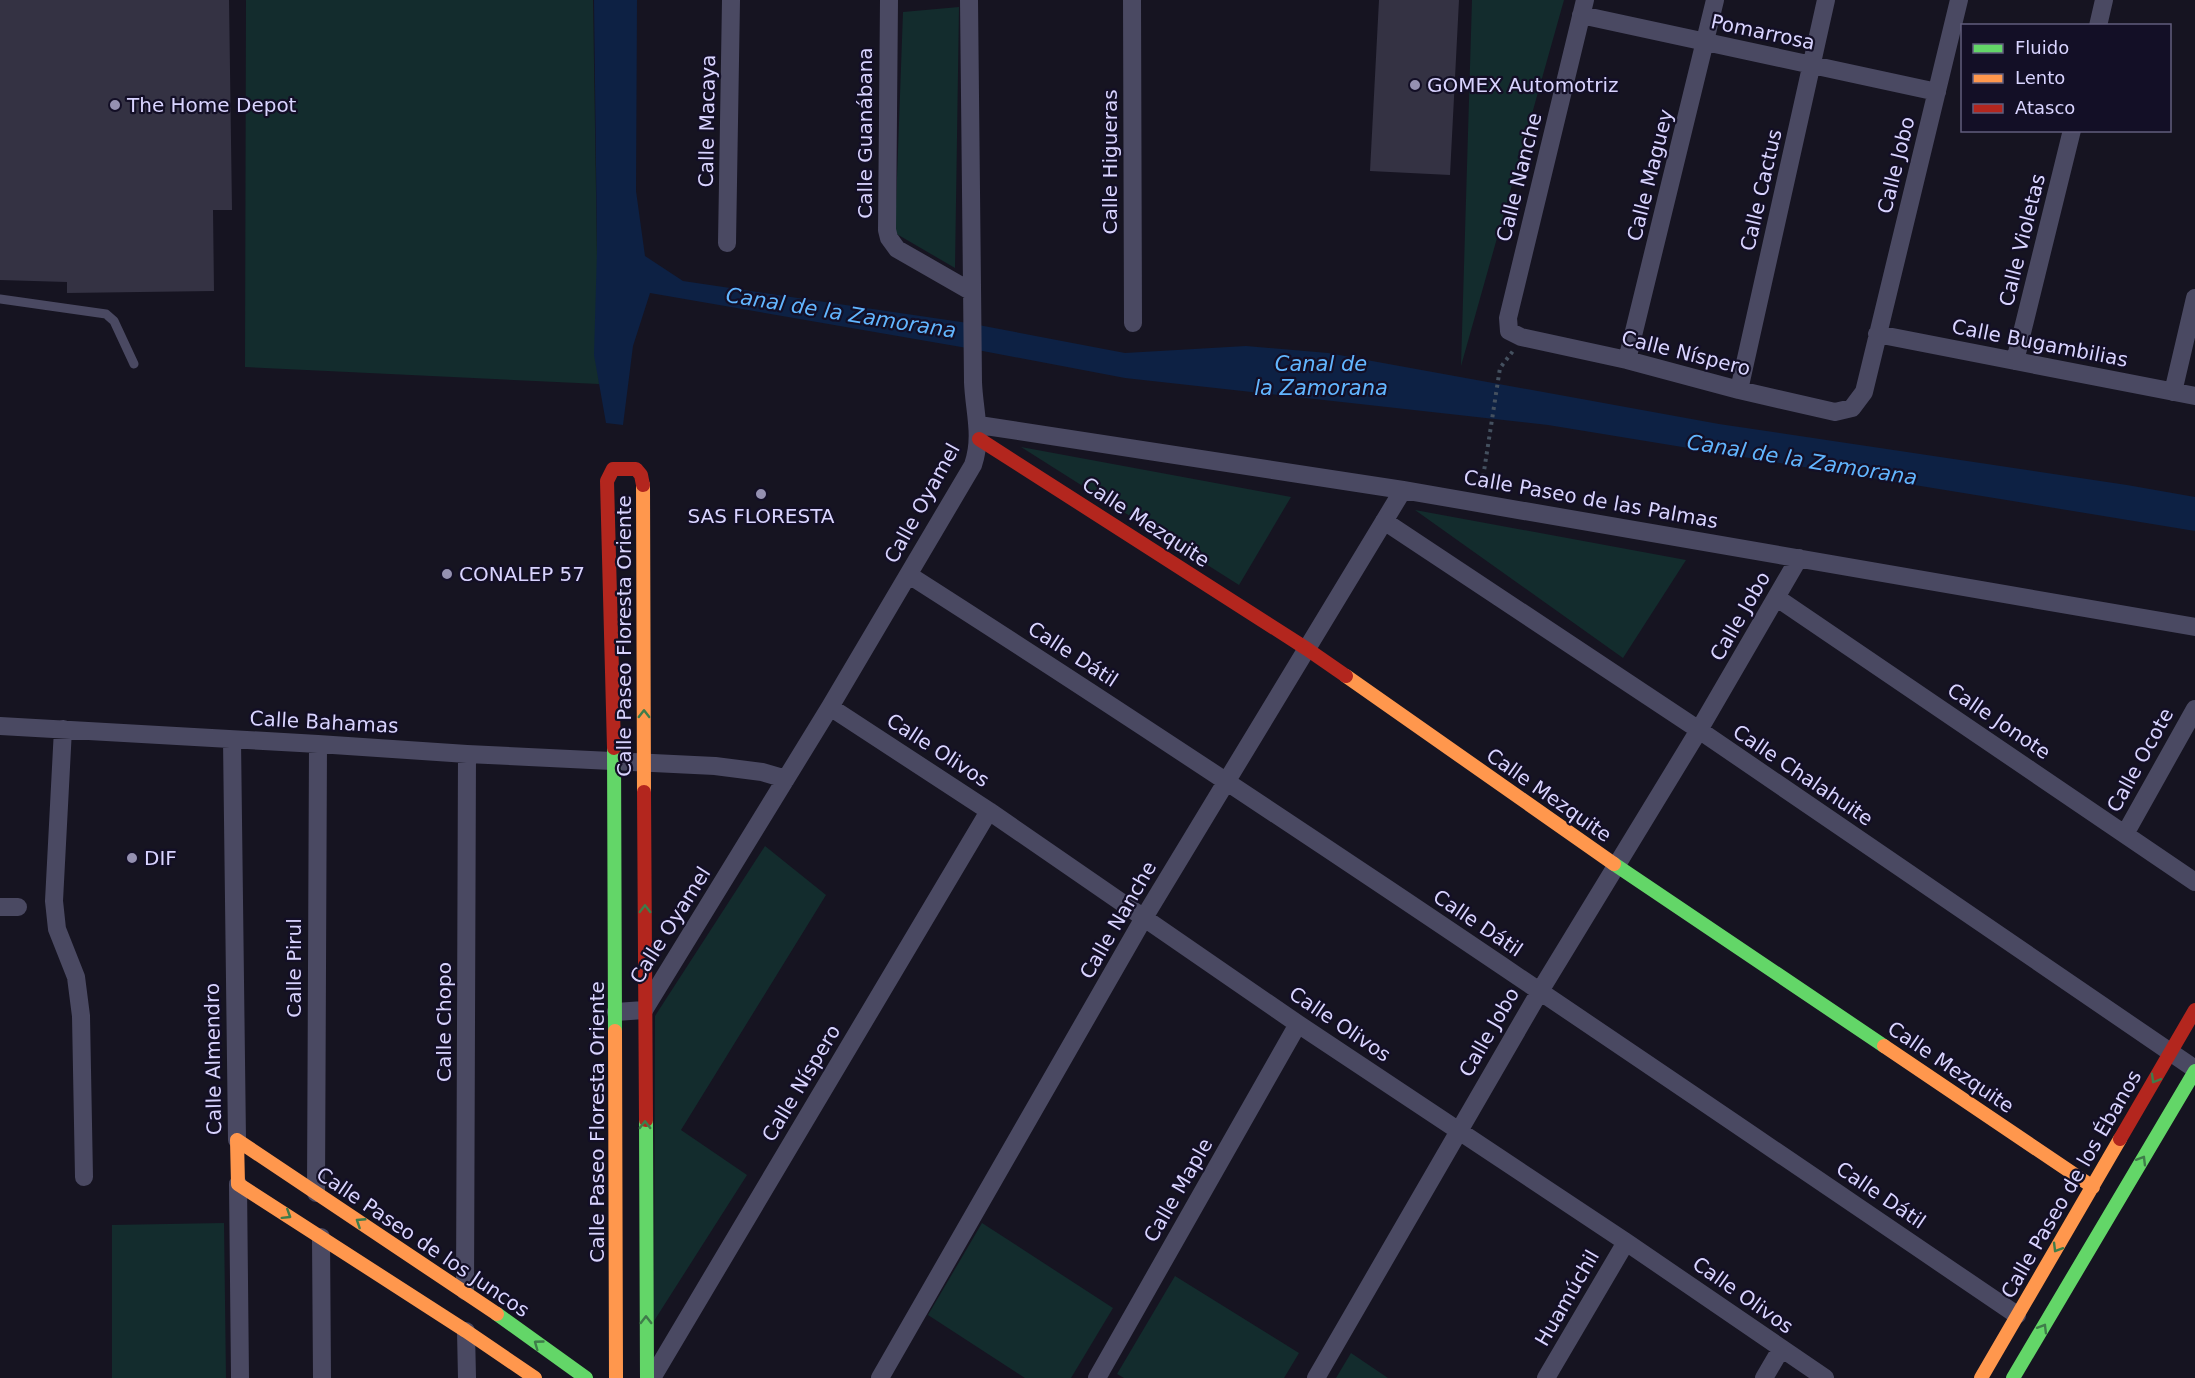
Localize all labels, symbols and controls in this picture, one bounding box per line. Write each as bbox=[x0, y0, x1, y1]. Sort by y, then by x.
street label: Pomarrosa bbox=[1709, 9, 1817, 55]
legend bbox=[1961, 24, 2171, 132]
text: Fluido bbox=[2015, 37, 2069, 58]
street label: Calle Guanábana bbox=[853, 47, 877, 219]
street label: Calle Macaya bbox=[694, 54, 720, 188]
text: Lento bbox=[2015, 67, 2065, 88]
place label: GOMEX Automotriz bbox=[1427, 73, 1618, 97]
marker: GOMEX Automotriz bbox=[1408, 78, 1422, 92]
street label: Calle Higueras bbox=[1098, 89, 1122, 235]
place label: The Home Depot bbox=[126, 93, 297, 117]
text: Atasco bbox=[2015, 97, 2075, 118]
marker: The Home Depot bbox=[108, 98, 122, 112]
street label: Calle Maguey bbox=[1622, 106, 1678, 243]
street label: Calle Nanche bbox=[1491, 110, 1547, 244]
street label: Calle Jobo bbox=[1872, 114, 1920, 216]
street label: Calle Cactus bbox=[1735, 127, 1787, 253]
street label: Calle Violetas bbox=[1994, 171, 2050, 309]
water label: Canal de la Zamorana bbox=[724, 283, 958, 343]
street label: Calle Bugambilias bbox=[1950, 314, 2130, 372]
street label: Calle Níspero bbox=[1619, 325, 1753, 381]
water label: Canal de la Zamorana bbox=[1254, 352, 1388, 400]
water label: Canal de la Zamorana bbox=[1685, 430, 1919, 490]
street label: Calle Oyamel bbox=[879, 439, 965, 567]
street label: Calle Paseo de las Palmas bbox=[1462, 465, 1720, 533]
street label: Calle Mezquite bbox=[1078, 472, 1214, 572]
marker: SAS FLORESTA bbox=[754, 487, 768, 501]
street label: Calle Paseo Floresta Oriente bbox=[612, 495, 636, 777]
place label: SAS FLORESTA bbox=[687, 504, 835, 528]
place label: CONALEP 57 bbox=[459, 562, 585, 586]
marker: CONALEP 57 bbox=[440, 567, 454, 581]
street label: Calle Jobo bbox=[1705, 567, 1775, 665]
street label: Calle Dátil bbox=[1023, 616, 1123, 692]
street label: Calle Jonote bbox=[1943, 678, 2055, 764]
street label: Calle Ocote bbox=[2102, 704, 2178, 816]
street label: Calle Bahamas bbox=[249, 706, 399, 738]
street label: Calle Olivos bbox=[882, 708, 994, 792]
one-way arrow bbox=[638, 709, 650, 718]
street label: Calle Chalahuite bbox=[1728, 719, 1878, 831]
street label: Calle Mezquite bbox=[1482, 743, 1616, 847]
place label: DIF bbox=[144, 846, 177, 870]
marker: DIF bbox=[125, 851, 139, 865]
street label: Calle Nanche bbox=[1075, 857, 1161, 983]
street label: Calle Oyamel bbox=[625, 862, 715, 988]
street label: Calle Dátil bbox=[1429, 884, 1527, 962]
one-way arrow bbox=[639, 904, 651, 913]
street label: Calle Pirul bbox=[282, 918, 306, 1018]
street label: Calle Chopo bbox=[432, 962, 456, 1082]
street label: Calle Paseo Floresta Oriente bbox=[585, 981, 609, 1263]
street label: Calle Olivos bbox=[1285, 981, 1395, 1067]
street label: Calle Almendro bbox=[200, 983, 226, 1135]
street label: Calle Jobo bbox=[1454, 983, 1524, 1081]
street label: Calle Mezquite bbox=[1883, 1016, 2019, 1118]
street label: Calle Níspero bbox=[757, 1020, 845, 1146]
street label: Calle Paseo de los Ébanos bbox=[1996, 1066, 2146, 1302]
one-way arrow bbox=[2151, 1073, 2163, 1083]
one-way arrow bbox=[639, 1120, 651, 1129]
street label: Calle Maple bbox=[1139, 1134, 1217, 1246]
street label: Calle Dátil bbox=[1832, 1156, 1930, 1234]
one-way arrow bbox=[2135, 1156, 2146, 1166]
street label: Calle Paseo de los Juncos bbox=[312, 1162, 534, 1322]
one-way arrow bbox=[280, 1208, 291, 1219]
one-way arrow bbox=[356, 1218, 367, 1229]
one-way arrow bbox=[2053, 1242, 2065, 1252]
street label: Huamúchil bbox=[1530, 1246, 1604, 1350]
street label: Calle Olivos bbox=[1688, 1252, 1798, 1338]
one-way arrow bbox=[640, 1315, 652, 1324]
one-way arrow bbox=[2035, 1324, 2047, 1334]
one-way arrow bbox=[534, 1340, 545, 1351]

